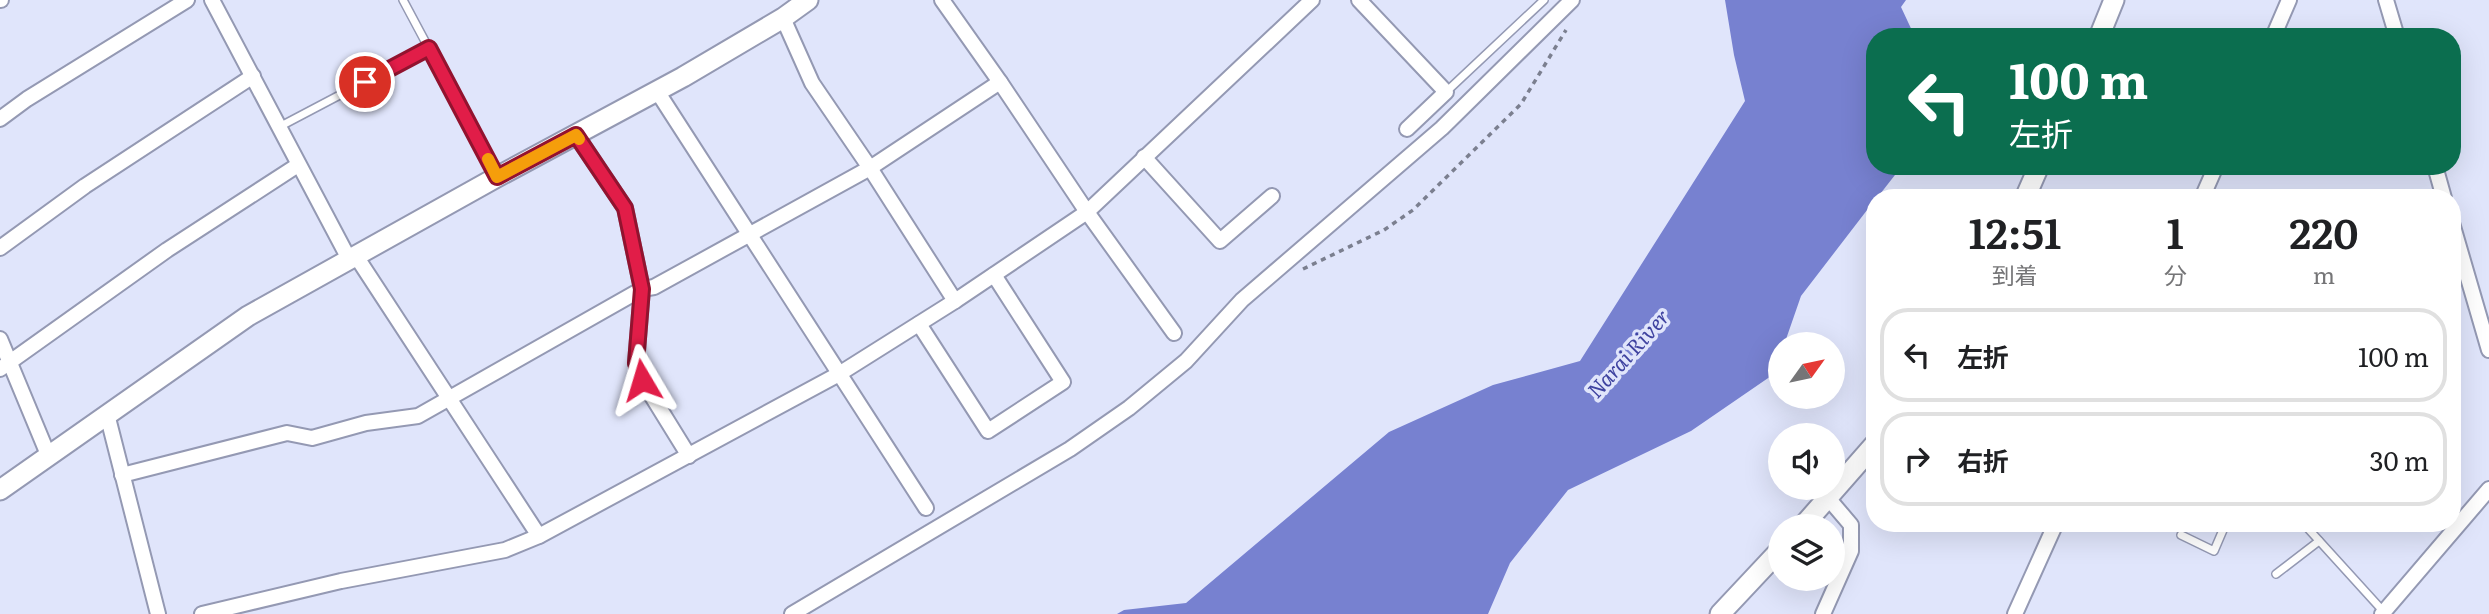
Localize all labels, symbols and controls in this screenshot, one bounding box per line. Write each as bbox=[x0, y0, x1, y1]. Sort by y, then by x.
text: 100 m bbox=[2009, 41, 2148, 114]
pin bbox=[335, 52, 395, 112]
icon: left bbox=[1894, 56, 1985, 147]
icon: arrive bbox=[346, 63, 384, 101]
text: 左折 bbox=[2009, 108, 2073, 156]
text: 12:51 bbox=[1968, 200, 2061, 262]
text: 1 bbox=[2167, 200, 2184, 262]
text: 220 bbox=[2289, 200, 2358, 262]
text: 到着 bbox=[1992, 257, 2038, 291]
text: 分 bbox=[2164, 257, 2187, 291]
text: m bbox=[2313, 257, 2335, 291]
water label: Narai River bbox=[1579, 301, 1676, 404]
north arrow bbox=[1768, 332, 1844, 410]
map controls bbox=[1768, 332, 1845, 591]
icon: left bbox=[1898, 336, 1936, 374]
text: 左折 bbox=[1957, 336, 2009, 375]
text: 100 m bbox=[2358, 336, 2429, 375]
position arrow bbox=[605, 343, 679, 417]
button: sound bbox=[1768, 423, 1845, 500]
icon: right bbox=[1898, 440, 1936, 478]
text: 右折 bbox=[1957, 440, 2009, 479]
text: 30 m bbox=[2369, 440, 2429, 479]
button: layers bbox=[1768, 514, 1845, 591]

